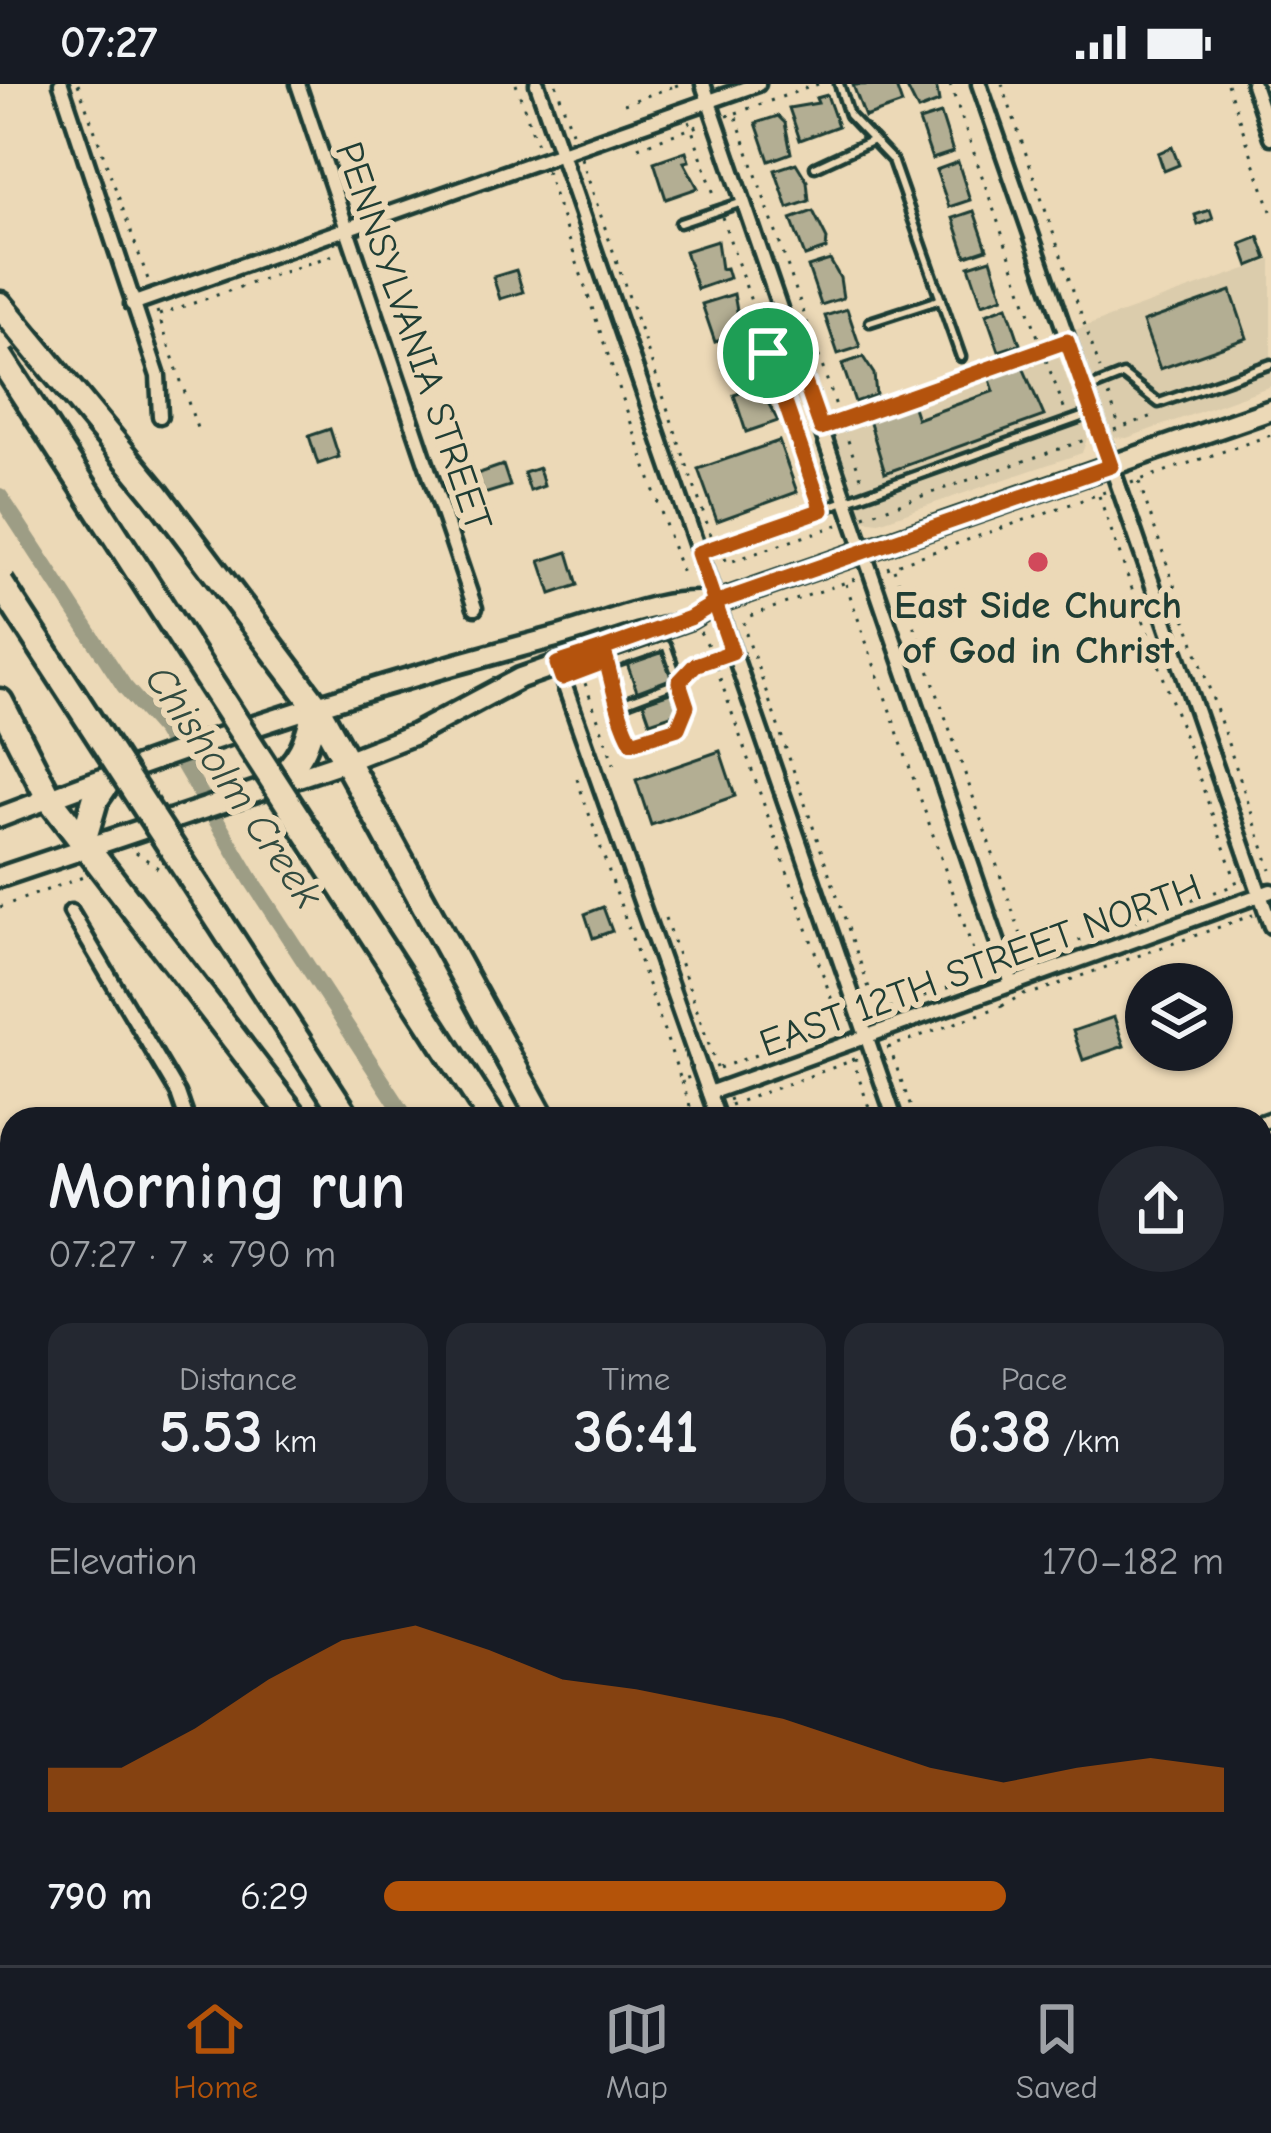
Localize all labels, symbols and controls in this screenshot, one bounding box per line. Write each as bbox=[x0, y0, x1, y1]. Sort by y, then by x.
text: 07:27 bbox=[60, 16, 158, 68]
street label: PENNSYLVANIA STREET bbox=[326, 136, 501, 537]
pin bbox=[717, 302, 819, 404]
icon: arrive bbox=[735, 320, 801, 386]
marker: East Side Church of God in Christ bbox=[1025, 549, 1051, 575]
place label: East Side Church of God in Christ bbox=[894, 583, 1182, 673]
water label: Chisholm Creek bbox=[135, 656, 333, 918]
street label: EAST 12TH STREET NORTH bbox=[754, 864, 1207, 1066]
map controls bbox=[1125, 963, 1233, 1071]
button: layers bbox=[1125, 963, 1233, 1071]
button: share bbox=[1098, 1146, 1224, 1272]
text: Morning run bbox=[48, 1149, 406, 1225]
text: 07:27 · 7 × 790 m bbox=[48, 1232, 336, 1277]
text: Distance bbox=[179, 1360, 297, 1398]
text: Time bbox=[602, 1360, 670, 1398]
text: Pace bbox=[1001, 1360, 1067, 1398]
text: 5.53 bbox=[159, 1398, 263, 1467]
text: 36:41 bbox=[573, 1398, 699, 1467]
text: 6:38 bbox=[948, 1398, 1052, 1467]
text: km bbox=[263, 1422, 317, 1460]
text: /km bbox=[1052, 1422, 1120, 1460]
text: Elevation bbox=[48, 1539, 197, 1584]
text: 170–182 m bbox=[1042, 1539, 1224, 1584]
text: 790 m bbox=[48, 1874, 152, 1919]
text: 6:29 bbox=[240, 1874, 309, 1919]
tab: Home bbox=[173, 1996, 258, 2106]
tab: Map bbox=[604, 1996, 670, 2106]
tab: Saved bbox=[1016, 1996, 1098, 2106]

